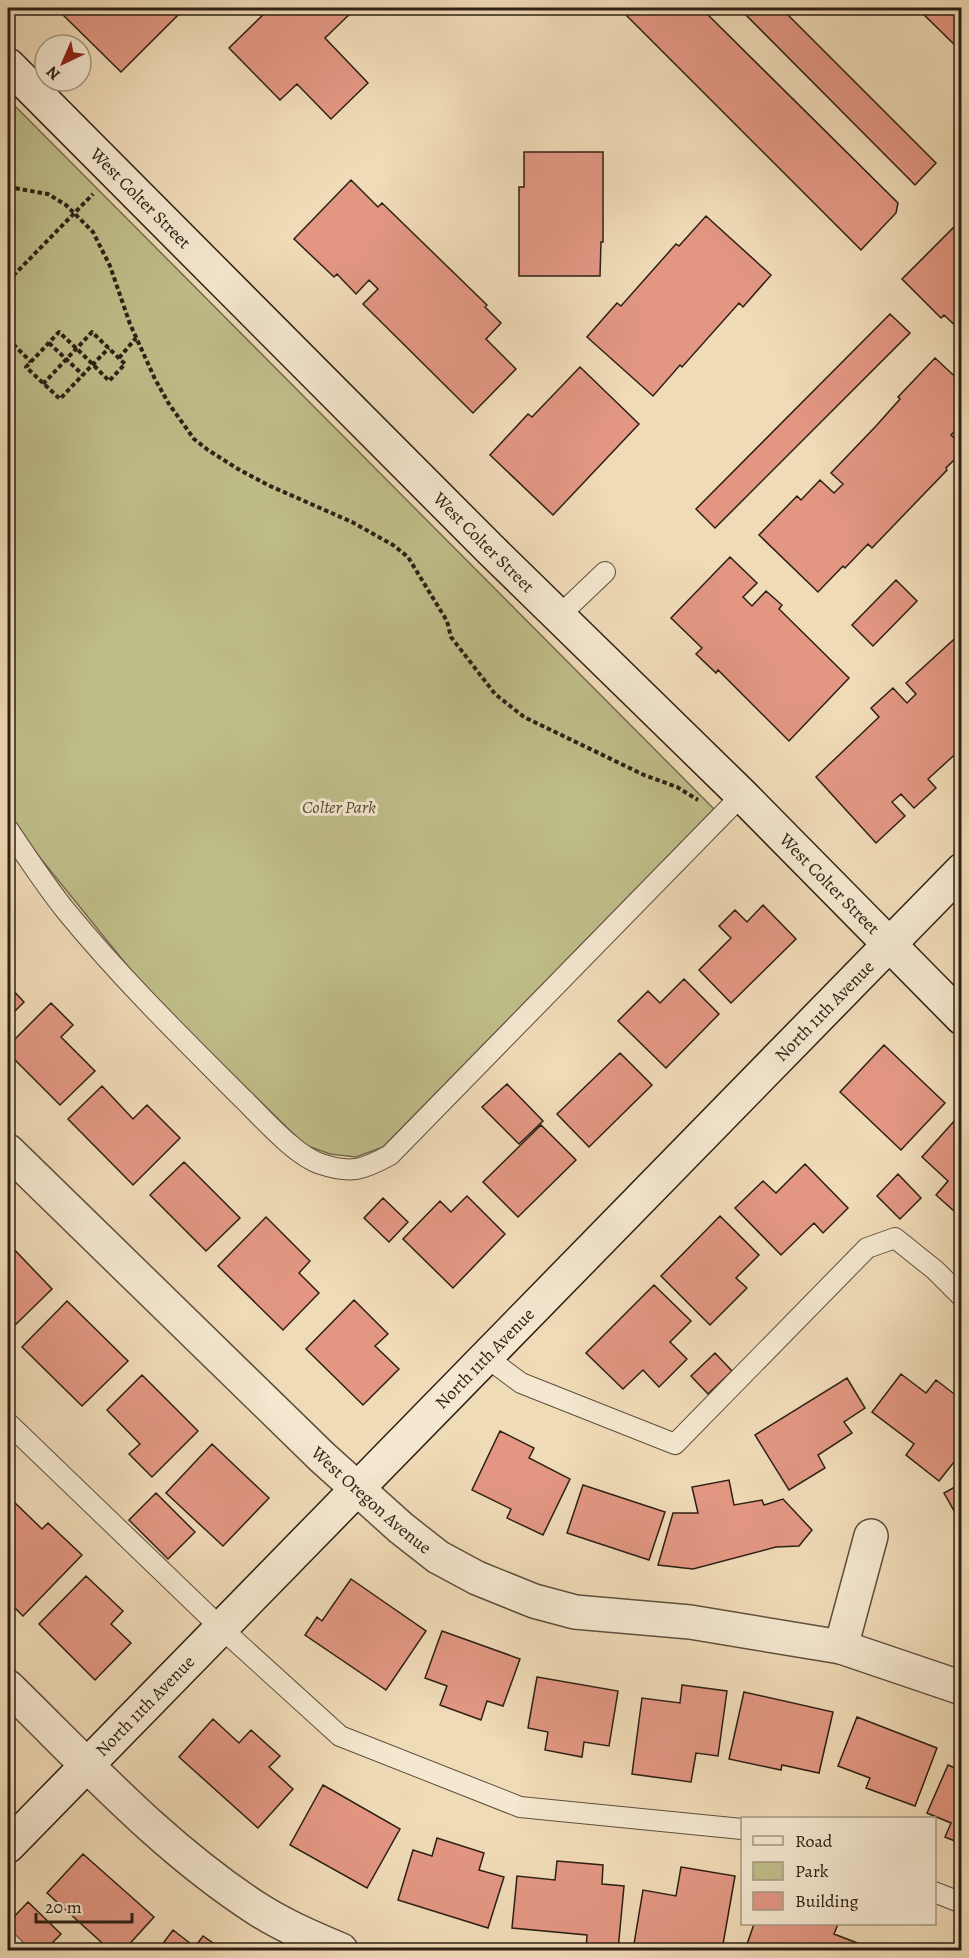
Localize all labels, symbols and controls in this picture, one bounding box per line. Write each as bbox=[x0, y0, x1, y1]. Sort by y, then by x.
north arrow bbox=[33, 33, 93, 93]
text: N bbox=[41, 61, 65, 85]
street label: West Colter Street bbox=[84, 142, 196, 254]
street label: West Colter Street bbox=[427, 486, 540, 598]
park label: Colter Park bbox=[302, 795, 376, 819]
street label: West Colter Street bbox=[774, 827, 885, 940]
street label: North 11th Avenue bbox=[769, 955, 879, 1067]
street label: North 11th Avenue bbox=[430, 1302, 540, 1414]
street label: West Oregon Avenue bbox=[305, 1440, 436, 1559]
street label: North 11th Avenue bbox=[90, 1650, 200, 1762]
legend bbox=[741, 1817, 936, 1925]
text: Road bbox=[795, 1829, 833, 1853]
text: Park bbox=[795, 1859, 829, 1883]
scale bar bbox=[36, 1886, 132, 1924]
text: Building bbox=[795, 1889, 859, 1913]
text: 20 m bbox=[45, 1895, 82, 1919]

